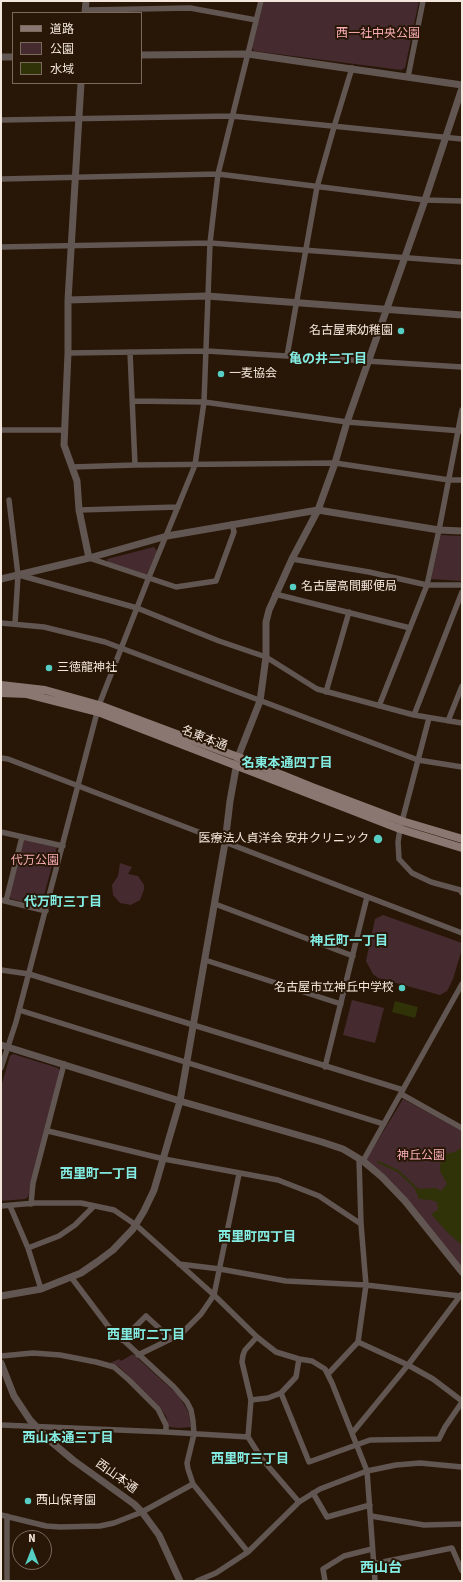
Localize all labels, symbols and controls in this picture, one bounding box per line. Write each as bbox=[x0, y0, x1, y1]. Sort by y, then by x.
legend bbox=[12, 12, 142, 84]
text: 道路 bbox=[50, 21, 74, 38]
park label: 西一社中央公園 bbox=[336, 27, 420, 41]
text: 公園 bbox=[50, 41, 74, 58]
text: 水域 bbox=[50, 61, 74, 78]
place label: 名古屋東幼稚園 bbox=[309, 324, 393, 338]
marker: 名古屋東幼稚園 bbox=[396, 326, 406, 336]
district label: 亀の井二丁目 bbox=[289, 352, 367, 368]
place label: 一麦協会 bbox=[229, 367, 277, 381]
marker: 一麦協会 bbox=[216, 369, 226, 379]
place label: 名古屋高間郵便局 bbox=[301, 580, 397, 594]
marker: 名古屋高間郵便局 bbox=[288, 582, 298, 592]
place label: 三徳龍神社 bbox=[57, 661, 117, 675]
marker: 三徳龍神社 bbox=[44, 663, 54, 673]
street label: 名東本通 bbox=[179, 724, 229, 754]
district label: 名東本通四丁目 bbox=[242, 756, 332, 772]
place label: 医療法人貞洋会 安井クリニック bbox=[199, 832, 369, 846]
marker: 医療法人貞洋会 安井クリニック bbox=[372, 833, 384, 845]
park label: 代万公園 bbox=[11, 854, 59, 868]
district label: 代万町三丁目 bbox=[24, 895, 102, 911]
district label: 神丘町一丁目 bbox=[310, 934, 388, 950]
place label: 名古屋市立神丘中学校 bbox=[274, 981, 394, 995]
marker: 名古屋市立神丘中学校 bbox=[397, 983, 407, 993]
park label: 神丘公園 bbox=[397, 1149, 445, 1163]
district label: 西里町一丁目 bbox=[60, 1167, 138, 1183]
district label: 西里町四丁目 bbox=[218, 1230, 296, 1246]
district label: 西里町二丁目 bbox=[107, 1328, 185, 1344]
district label: 西山本通三丁目 bbox=[23, 1431, 113, 1447]
district label: 西里町三丁目 bbox=[211, 1452, 289, 1468]
street label: 西山本通 bbox=[92, 1457, 140, 1497]
place label: 西山保育園 bbox=[36, 1494, 96, 1508]
marker: 西山保育園 bbox=[23, 1496, 33, 1506]
north arrow bbox=[12, 1530, 52, 1570]
text: N bbox=[28, 1531, 36, 1546]
district label: 西山台 bbox=[360, 1561, 402, 1577]

